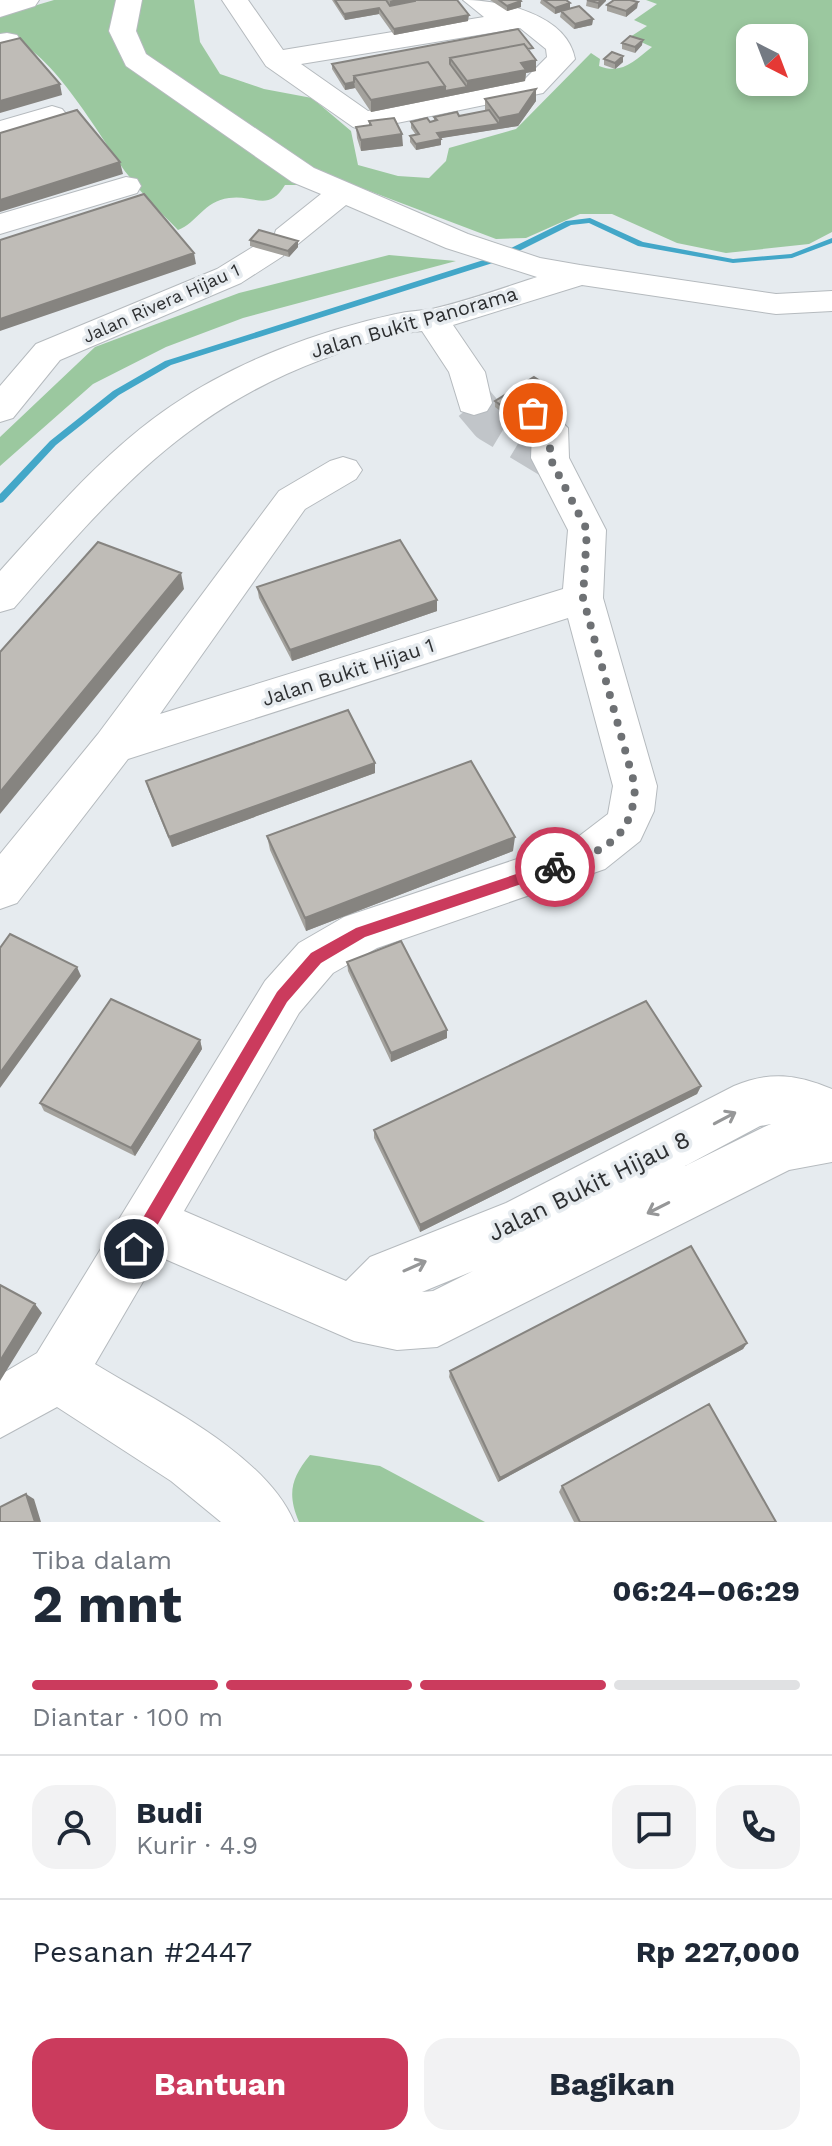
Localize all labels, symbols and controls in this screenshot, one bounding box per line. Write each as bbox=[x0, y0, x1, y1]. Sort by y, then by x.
north arrow bbox=[736, 24, 808, 96]
map controls bbox=[736, 24, 808, 96]
street label: Jalan Rivera Hijau 1 bbox=[79, 259, 243, 347]
street label: Jalan Bukit Panorama bbox=[308, 281, 520, 363]
pin bbox=[499, 379, 567, 447]
icon: bag bbox=[511, 391, 555, 435]
street label: Jalan Bukit Hijau 1 bbox=[259, 633, 437, 711]
courier bbox=[515, 827, 595, 907]
icon: bike bbox=[533, 845, 577, 889]
one-way arrow bbox=[712, 1109, 736, 1125]
street label: Jalan Bukit Hijau 8 bbox=[483, 1125, 695, 1247]
one-way arrow bbox=[646, 1201, 670, 1216]
pin bbox=[100, 1215, 168, 1283]
icon: home bbox=[112, 1227, 156, 1271]
one-way arrow bbox=[402, 1258, 427, 1273]
text: Tiba dalam bbox=[32, 1545, 172, 1575]
text: 06:24–06:29 bbox=[612, 1573, 800, 1608]
text: 2 mnt bbox=[32, 1574, 182, 1635]
text: Diantar · 100 m bbox=[32, 1702, 223, 1732]
button: person bbox=[32, 1785, 116, 1869]
button: chat bbox=[612, 1785, 696, 1869]
button: phone bbox=[716, 1785, 800, 1869]
text: Budi bbox=[136, 1795, 203, 1830]
text: Kurir · 4.9 bbox=[136, 1830, 258, 1860]
text: Pesanan #2447 bbox=[32, 1934, 252, 1969]
text: Rp 227,000 bbox=[636, 1934, 800, 1969]
button: Bantuan bbox=[32, 2038, 408, 2130]
button: Bagikan bbox=[424, 2038, 800, 2130]

